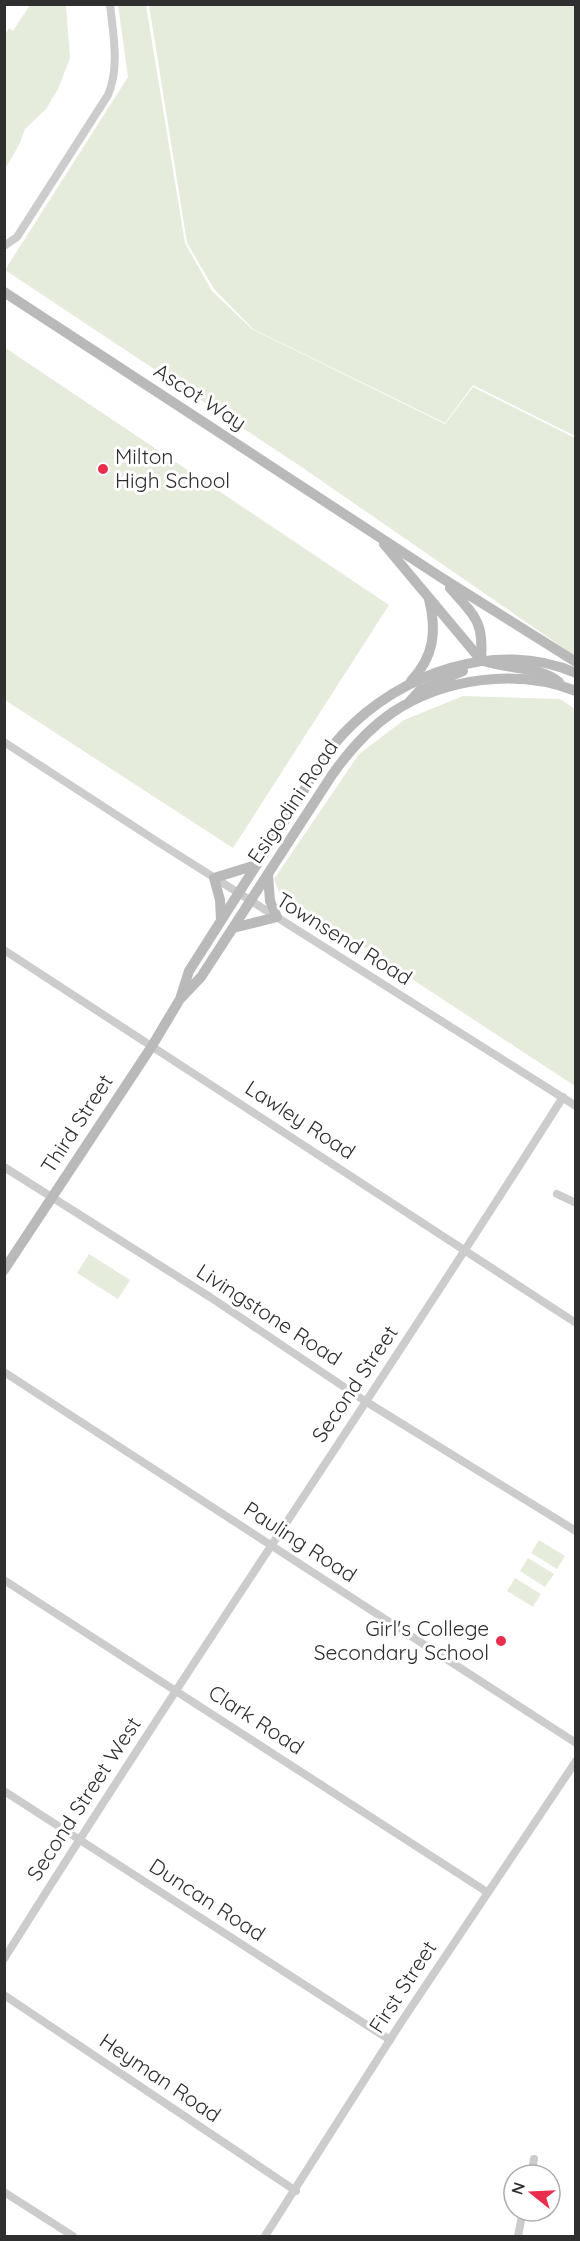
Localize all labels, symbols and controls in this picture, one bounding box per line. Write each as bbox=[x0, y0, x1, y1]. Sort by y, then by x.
street label: Ascot Way bbox=[150, 357, 251, 436]
place label: Milton High School bbox=[115, 443, 230, 493]
marker: Milton High School bbox=[96, 462, 110, 476]
street label: Esigodini Road bbox=[241, 735, 343, 868]
street label: Townsend Road bbox=[272, 886, 417, 990]
street label: Third Street bbox=[35, 1069, 118, 1178]
street label: Lawley Road bbox=[241, 1074, 360, 1164]
street label: Livingstone Road bbox=[192, 1258, 347, 1371]
street label: Second Street bbox=[306, 1320, 403, 1447]
street label: Pauling Road bbox=[239, 1495, 362, 1587]
place label: Girl's College Secondary School bbox=[314, 1615, 489, 1665]
marker: Girl's College Secondary School bbox=[494, 1634, 508, 1648]
street label: Clark Road bbox=[204, 1679, 309, 1760]
street label: Second Street West bbox=[21, 1712, 146, 1885]
street label: Duncan Road bbox=[145, 1852, 270, 1946]
street label: First Street bbox=[363, 1936, 442, 2037]
street label: Heyman Road bbox=[95, 2027, 226, 2127]
north arrow bbox=[502, 2163, 562, 2223]
text: N bbox=[506, 2180, 529, 2197]

